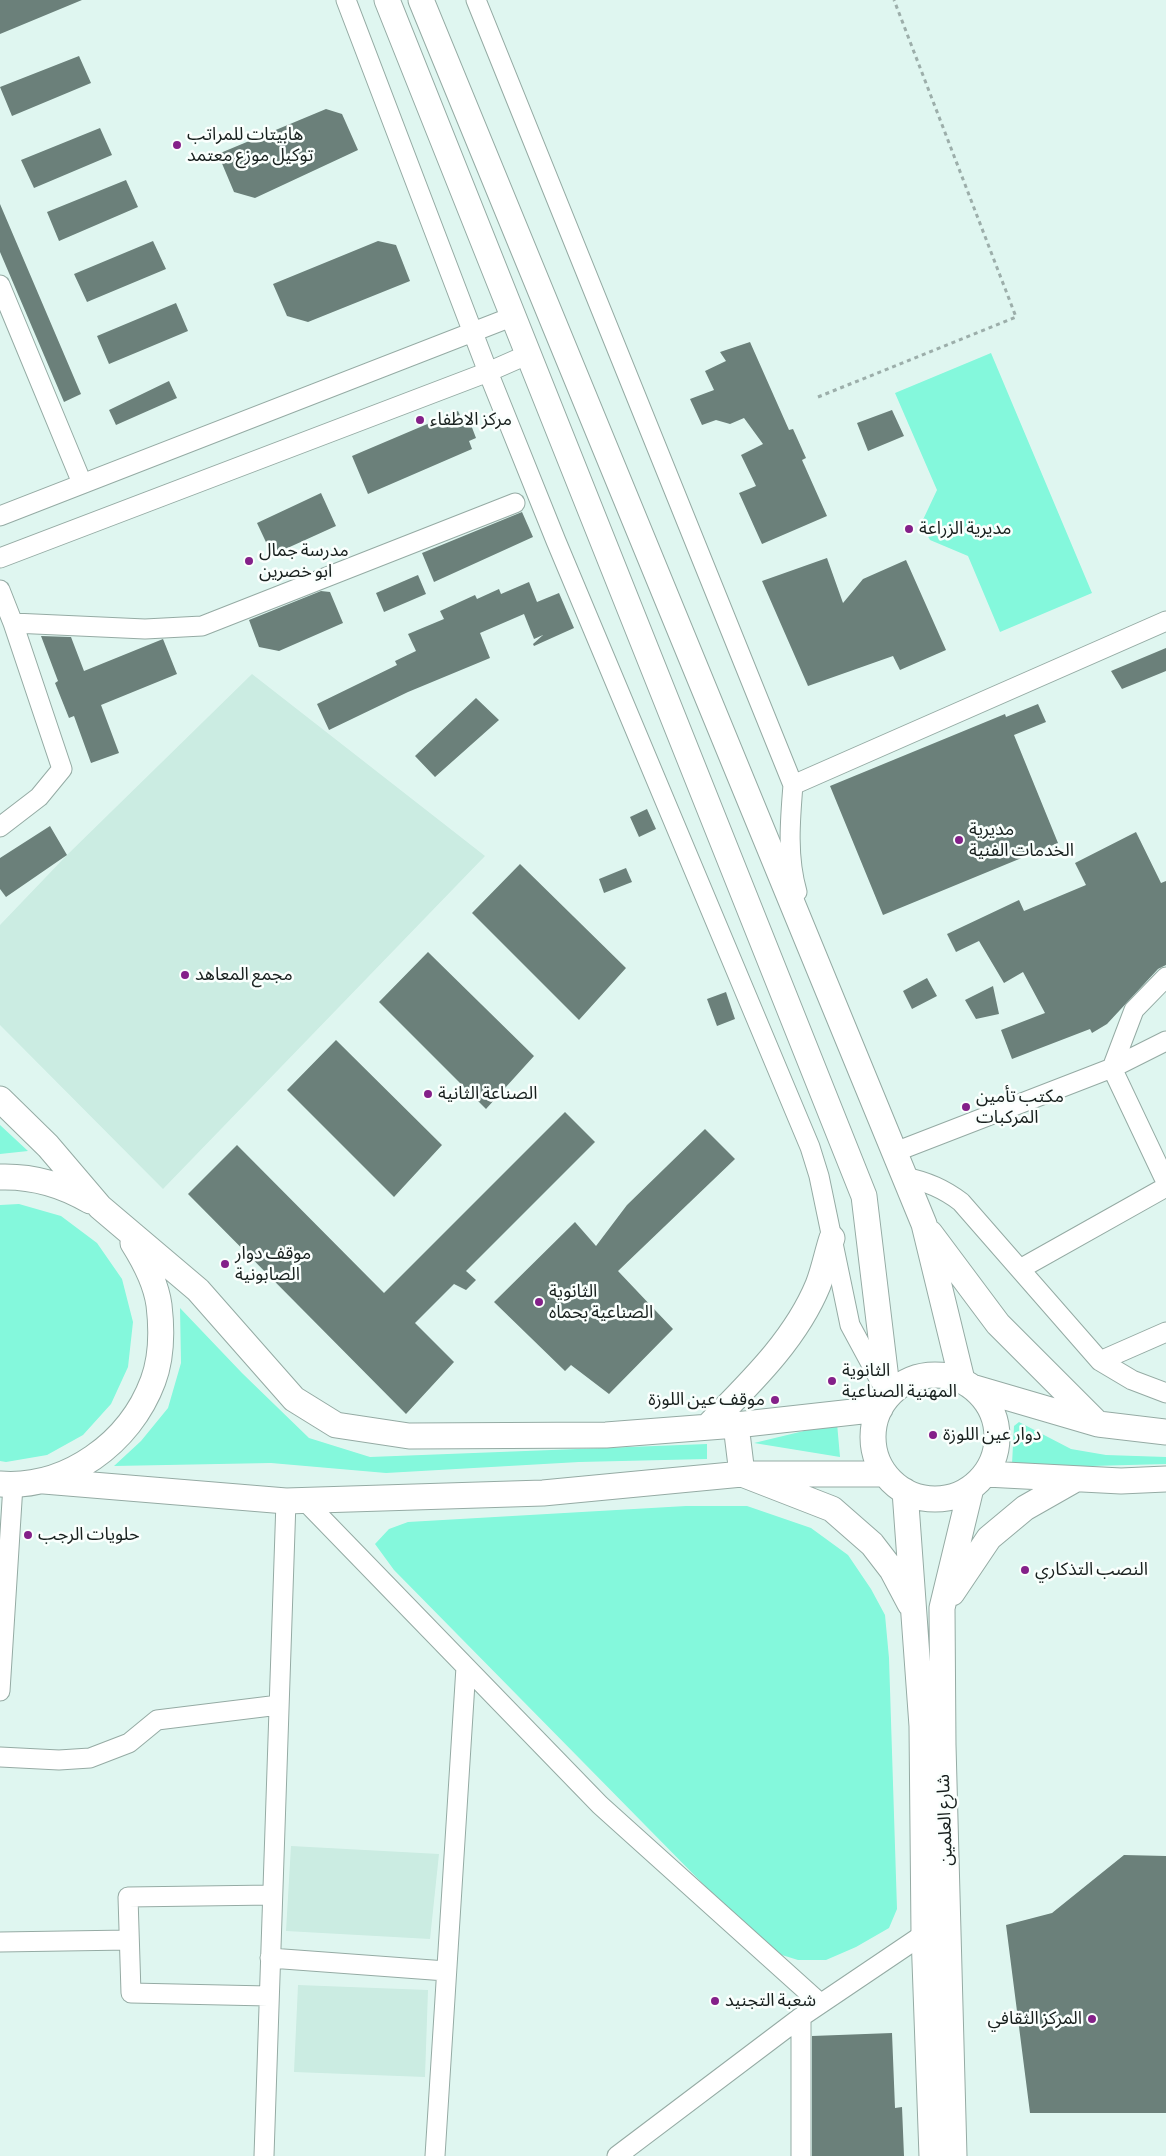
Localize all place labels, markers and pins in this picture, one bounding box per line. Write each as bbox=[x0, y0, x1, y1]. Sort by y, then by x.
place label: هابيتات للمراتب توكيل موزع معتمد bbox=[187, 124, 313, 166]
marker: هابيتات للمراتب توكيل موزع معتمد bbox=[171, 139, 183, 151]
place label: مركز الاطفاء bbox=[430, 409, 512, 431]
marker: مركز الاطفاء bbox=[414, 414, 426, 426]
place label: مديرية الزراعة bbox=[919, 518, 1011, 540]
marker: مديرية الزراعة bbox=[903, 523, 915, 535]
place label: مدرسة جمال ابو خصرين bbox=[259, 540, 349, 582]
marker: مدرسة جمال ابو خصرين bbox=[243, 555, 255, 567]
place label: مديرية الخدمات الفنية bbox=[969, 819, 1074, 862]
marker: مديرية الخدمات الفنية bbox=[953, 834, 965, 846]
place label: مجمع المعاهد bbox=[195, 964, 293, 986]
marker: مجمع المعاهد bbox=[179, 969, 191, 981]
place label: الصناعة الثانية bbox=[438, 1083, 537, 1105]
place label: مكتب تأمين المركبات bbox=[976, 1086, 1064, 1128]
marker: الصناعة الثانية bbox=[422, 1088, 434, 1100]
marker: مكتب تأمين المركبات bbox=[960, 1101, 972, 1113]
place label: موقف دوار الصابونية bbox=[235, 1243, 311, 1286]
marker: موقف دوار الصابونية bbox=[219, 1258, 231, 1270]
place label: الثانوية الصناعية بحماه bbox=[549, 1281, 653, 1324]
marker: الثانوية الصناعية بحماه bbox=[533, 1296, 545, 1308]
place label: الثانوية المهنية الصناعية bbox=[842, 1360, 957, 1402]
marker: الثانوية المهنية الصناعية bbox=[826, 1375, 838, 1387]
place label: موقف عين اللوزة bbox=[648, 1389, 765, 1411]
marker: موقف عين اللوزة bbox=[769, 1394, 781, 1406]
place label: دوار عين اللوزة bbox=[943, 1424, 1041, 1446]
marker: دوار عين اللوزة bbox=[927, 1429, 939, 1441]
place label: حلويات الرجب bbox=[38, 1524, 140, 1546]
marker: حلويات الرجب bbox=[22, 1529, 34, 1541]
place label: النصب التذكاري bbox=[1035, 1559, 1148, 1581]
marker: النصب التذكاري bbox=[1019, 1564, 1031, 1576]
place label: شعبة التجنيد bbox=[725, 1990, 816, 2012]
marker: شعبة التجنيد bbox=[709, 1995, 721, 2007]
place label: المركز الثقافي bbox=[988, 2008, 1082, 2030]
marker: المركز الثقافي bbox=[1086, 2013, 1098, 2025]

